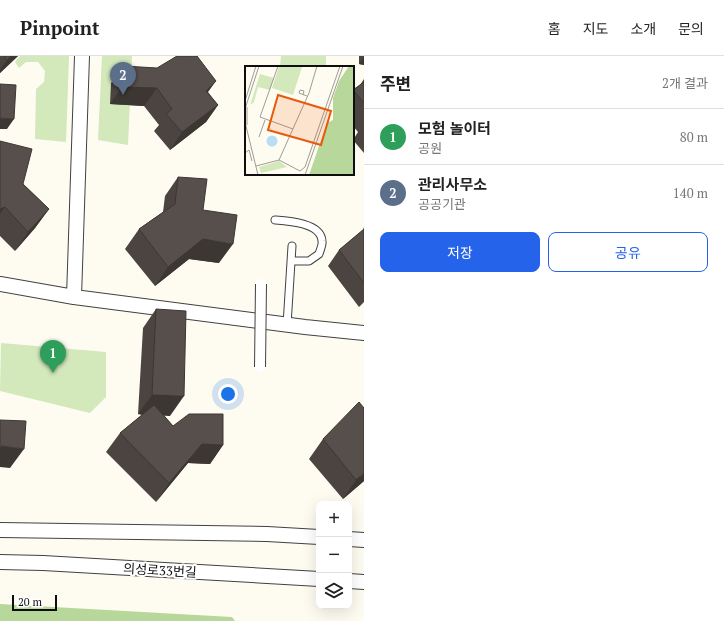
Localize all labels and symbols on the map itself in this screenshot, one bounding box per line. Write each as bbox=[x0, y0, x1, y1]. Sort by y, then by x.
pin: 2 bbox=[110, 62, 136, 95]
inset map bbox=[245, 66, 354, 175]
pin: 1 bbox=[40, 340, 66, 373]
your location bbox=[218, 384, 238, 404]
street label: 의성로33번길 bbox=[123, 559, 197, 581]
scale bar bbox=[12, 593, 57, 612]

